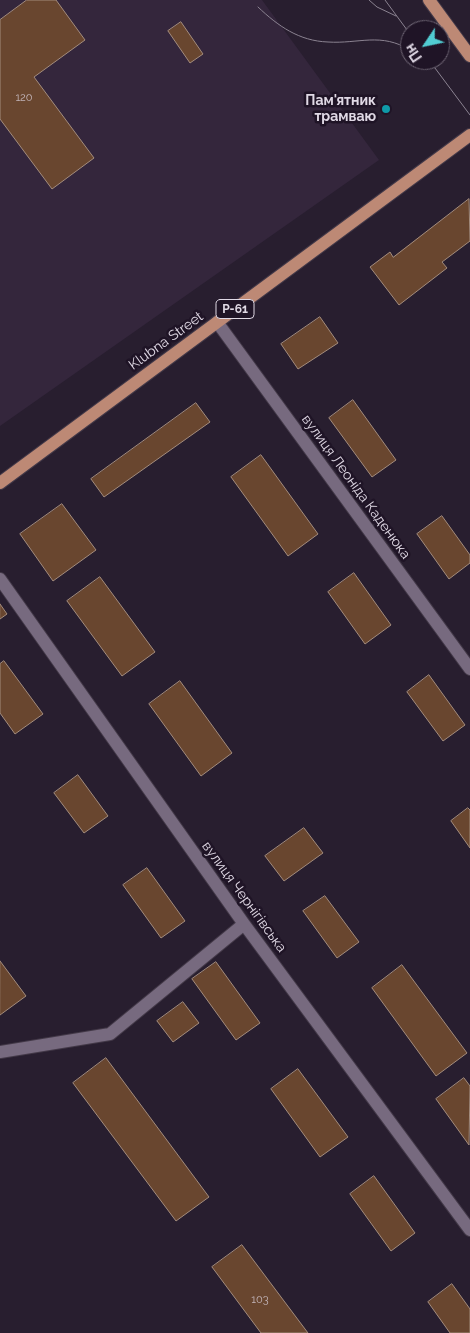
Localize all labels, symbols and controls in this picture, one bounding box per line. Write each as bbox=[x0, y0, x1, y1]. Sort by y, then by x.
north arrow bbox=[400, 20, 450, 70]
text: Пн bbox=[402, 41, 425, 65]
house number: 120 bbox=[15, 91, 33, 105]
place label: Пам'ятник трамваю bbox=[305, 93, 376, 125]
marker: Пам'ятник трамваю bbox=[380, 103, 392, 115]
road number: Р-61 bbox=[216, 300, 254, 318]
street label: Klubna Street bbox=[125, 308, 207, 374]
street label: вулиця Леоніда Каденюка bbox=[298, 412, 414, 562]
street label: вулиця Чернігівська bbox=[198, 838, 290, 956]
house number: 103 bbox=[251, 1293, 269, 1307]

